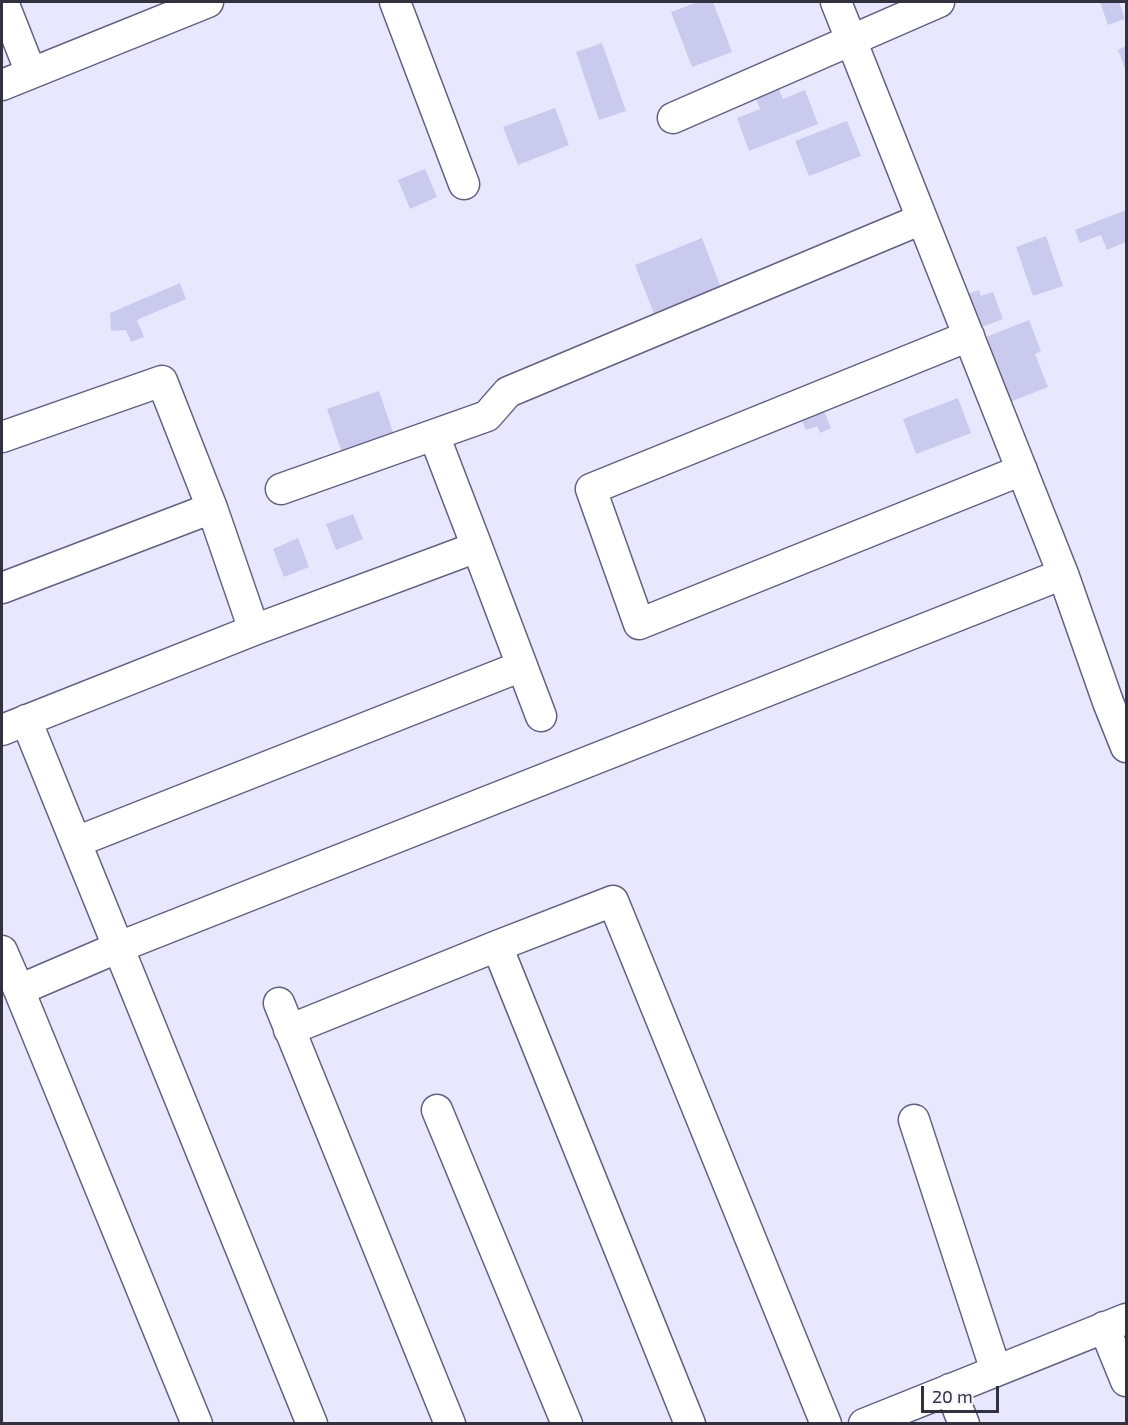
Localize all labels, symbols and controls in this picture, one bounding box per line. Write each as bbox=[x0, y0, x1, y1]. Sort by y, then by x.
scale bar bbox=[924, 1374, 1002, 1412]
text: 20 m bbox=[932, 1385, 973, 1407]

